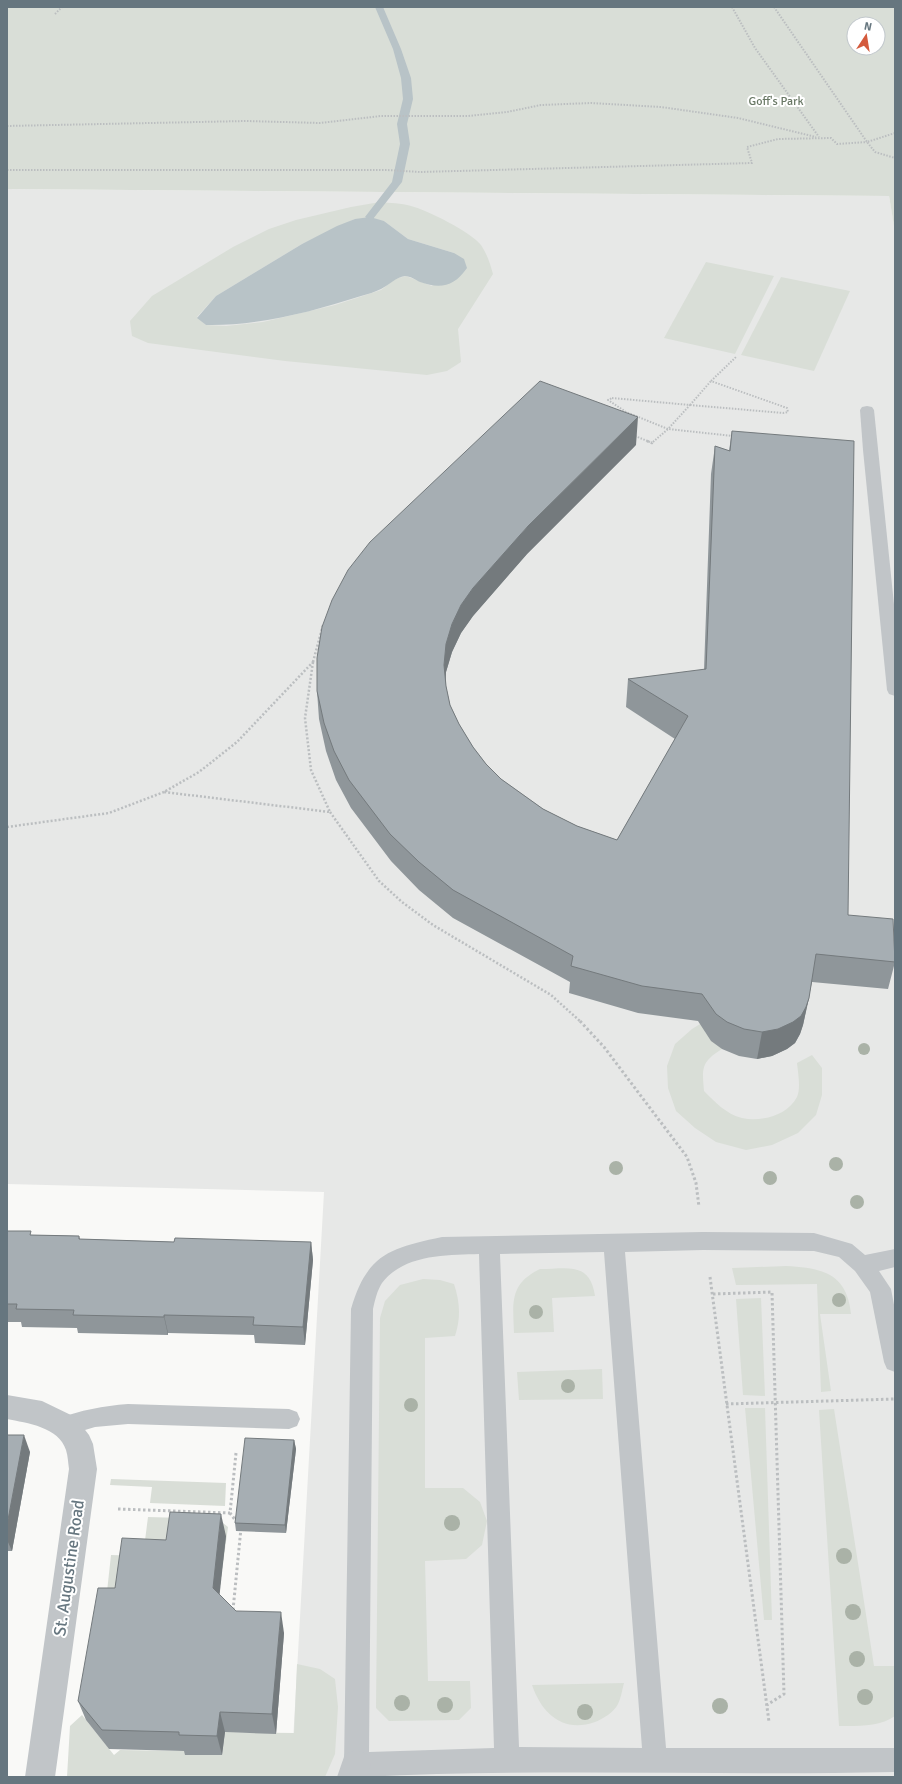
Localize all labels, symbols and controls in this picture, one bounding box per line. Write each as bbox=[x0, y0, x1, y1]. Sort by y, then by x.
north arrow bbox=[846, 16, 886, 56]
text: N bbox=[863, 20, 873, 34]
park label: Goff's Park bbox=[749, 94, 803, 109]
street label: St. Augustine Road bbox=[49, 1498, 89, 1638]

